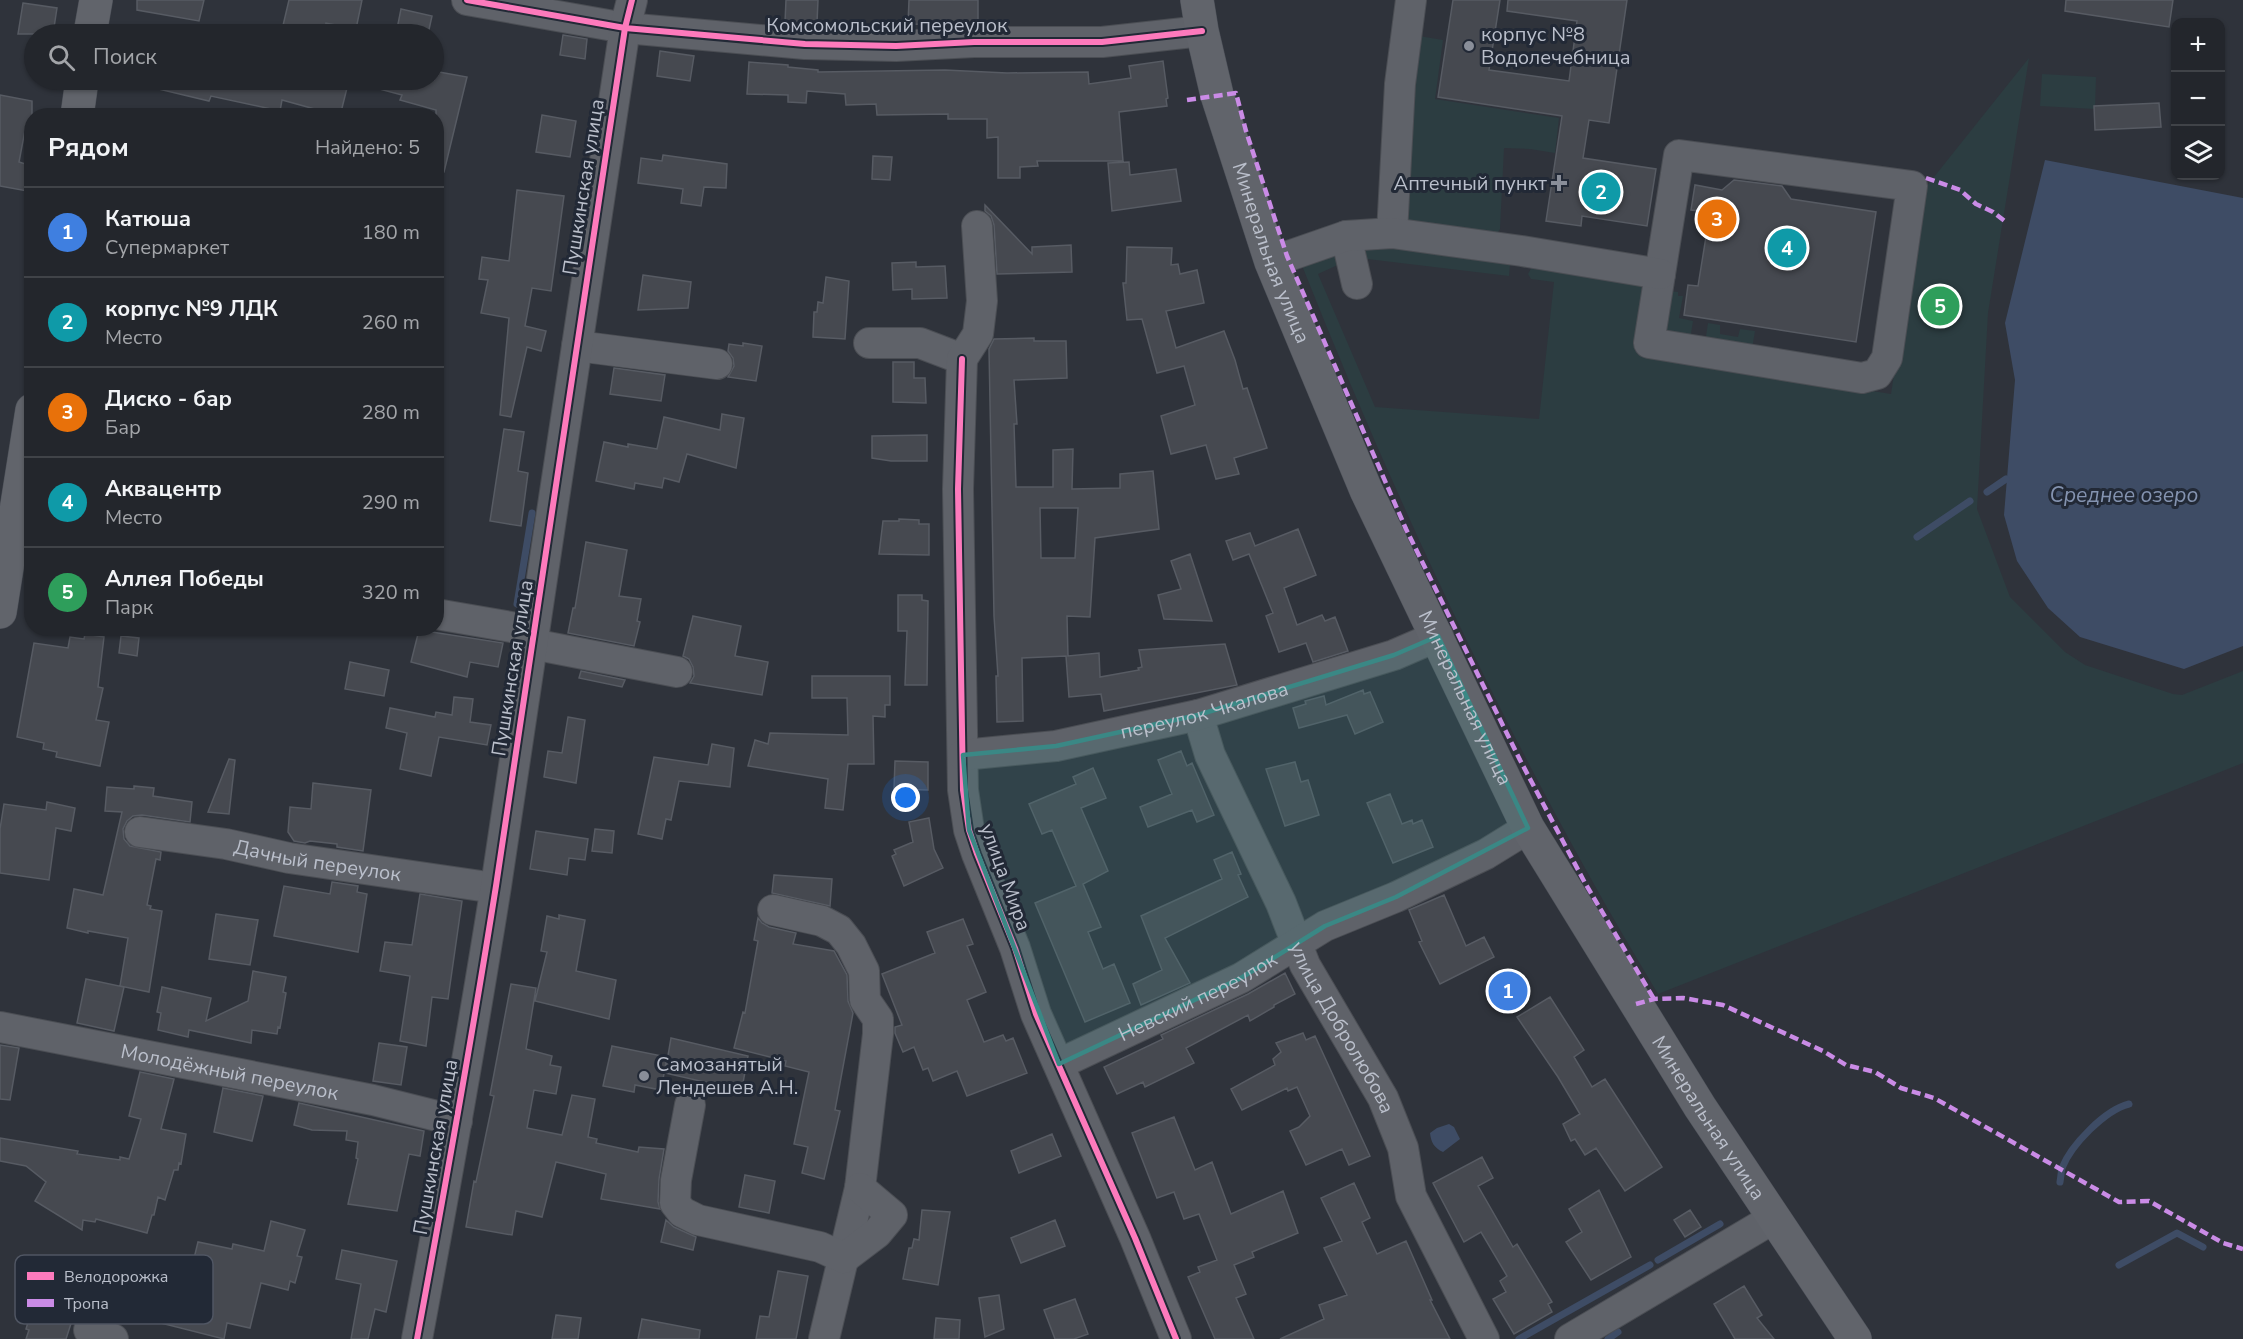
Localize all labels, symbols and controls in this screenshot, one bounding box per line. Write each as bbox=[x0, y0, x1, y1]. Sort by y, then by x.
street label: Комсомольский переулок bbox=[766, 12, 1008, 39]
map controls bbox=[2171, 18, 2225, 180]
button: + bbox=[2171, 18, 2225, 72]
place label: корпус №8 Водолечебница bbox=[1481, 21, 1630, 71]
search box bbox=[24, 24, 444, 90]
marker: корпус №8 Водолечебница bbox=[1462, 39, 1476, 53]
icon: search bbox=[45, 41, 78, 74]
text: Поиск bbox=[93, 42, 157, 72]
button: − bbox=[2171, 72, 2225, 126]
street label: Пушкинская улица bbox=[556, 97, 611, 277]
button: layers bbox=[2171, 126, 2225, 180]
text: Рядом bbox=[48, 130, 129, 165]
text: Найдено: 5 bbox=[315, 134, 420, 161]
street label: Минеральная улица bbox=[1226, 159, 1316, 347]
place label: Аптечный пункт bbox=[1394, 170, 1547, 197]
pin: 2 bbox=[1582, 170, 1620, 214]
marker: Аптечный пункт bbox=[1552, 176, 1566, 190]
pin: 3 bbox=[1698, 196, 1736, 242]
text: Катюша bbox=[105, 204, 191, 234]
text: 1 bbox=[62, 219, 74, 246]
text: 180 m bbox=[362, 219, 420, 246]
pin: 4 bbox=[1768, 226, 1806, 270]
text: Супермаркет bbox=[105, 234, 229, 261]
pin: 5 bbox=[1920, 284, 1960, 328]
text: корпус №9 ЛДК bbox=[105, 294, 278, 324]
text: 2 bbox=[62, 309, 74, 336]
text: 260 m bbox=[362, 309, 420, 336]
text: Место bbox=[105, 324, 163, 351]
text: Диско - бар bbox=[105, 384, 232, 414]
text: 3 bbox=[62, 399, 74, 426]
text: 280 m bbox=[362, 399, 420, 426]
text: Бар bbox=[105, 414, 141, 441]
text: Аквацентр bbox=[105, 474, 222, 504]
water label: Среднее озеро bbox=[2050, 481, 2198, 509]
text: 4 bbox=[62, 489, 74, 516]
text: 290 m bbox=[362, 489, 420, 516]
text: Место bbox=[105, 504, 163, 531]
text: Аллея Победы bbox=[105, 564, 264, 594]
street label: Пушкинская улица bbox=[485, 578, 540, 758]
text: 5 bbox=[62, 579, 74, 606]
text: 320 m bbox=[362, 579, 420, 606]
text: Парк bbox=[105, 594, 153, 621]
street label: Минеральная улица bbox=[1412, 606, 1518, 790]
street label: переулок Чкалова bbox=[1118, 675, 1292, 746]
your location bbox=[891, 783, 920, 812]
street label: улица Мира bbox=[974, 820, 1037, 935]
street label: Дачный переулок bbox=[231, 833, 403, 888]
street label: улица Добролюбова bbox=[1283, 938, 1401, 1117]
street label: Невский переулок bbox=[1114, 946, 1282, 1048]
pin: 1 bbox=[1488, 968, 1528, 1014]
street label: Минеральная улица bbox=[1645, 1031, 1771, 1205]
street label: Молодёжный переулок bbox=[119, 1038, 341, 1107]
place label: Самозанятый Лендешев А.Н. bbox=[656, 1051, 798, 1101]
street label: Пушкинская улица bbox=[407, 1057, 464, 1237]
marker: Самозанятый Лендешев А.Н. bbox=[637, 1069, 651, 1083]
legend bbox=[15, 1255, 213, 1324]
text: Велодорожка bbox=[64, 1266, 168, 1288]
text: Тропа bbox=[64, 1293, 109, 1315]

